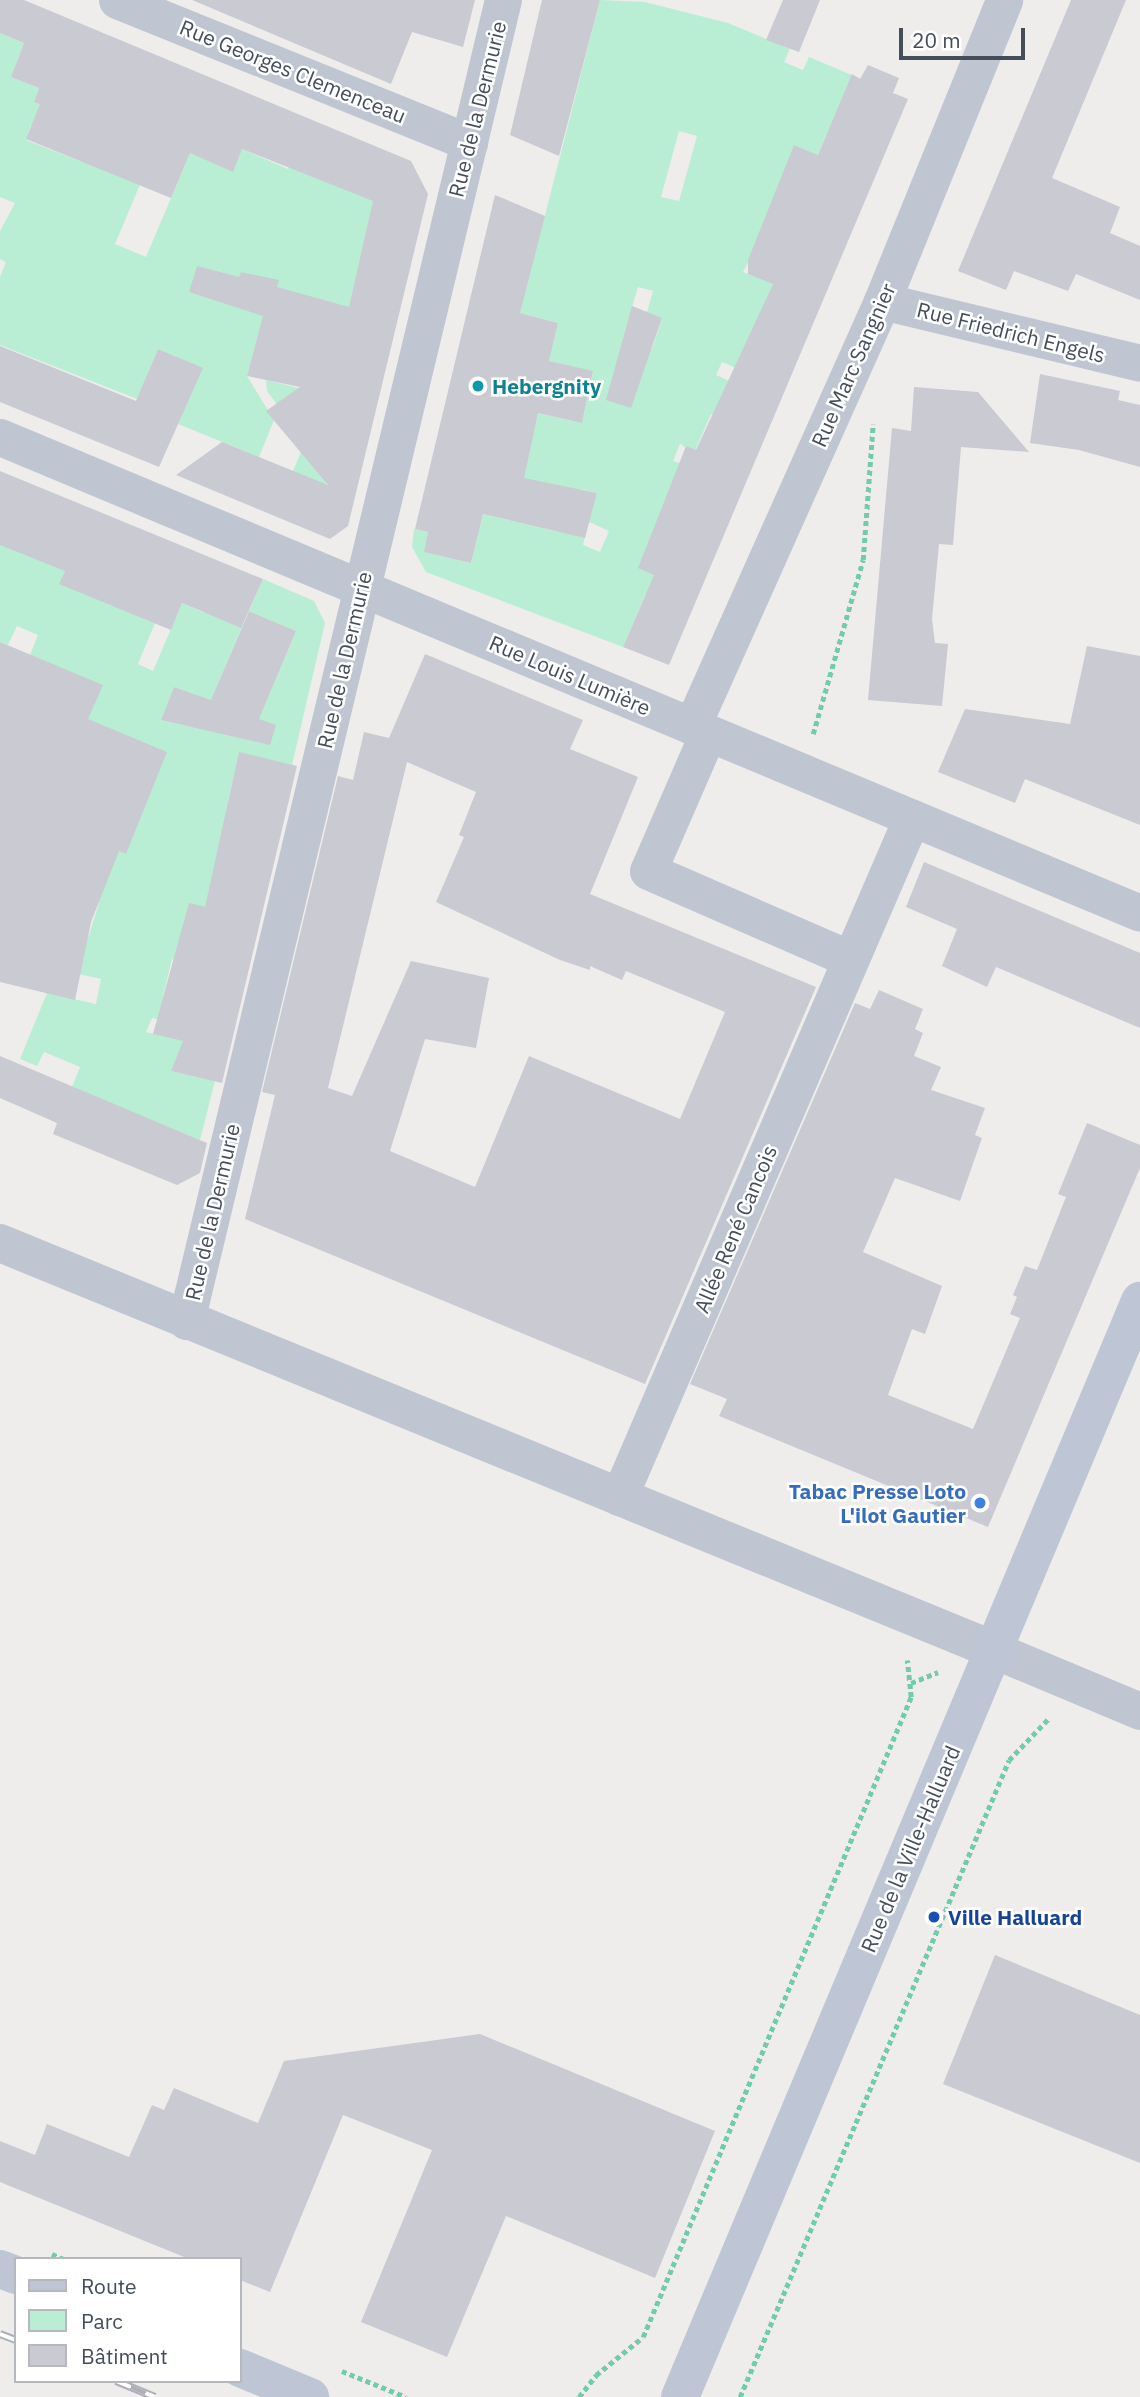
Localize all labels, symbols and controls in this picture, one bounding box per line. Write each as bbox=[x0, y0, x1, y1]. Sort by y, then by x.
street label: Rue Georges Clemenceau bbox=[176, 14, 410, 128]
scale bar bbox=[902, 14, 1028, 58]
street label: Rue de la Dermurie bbox=[443, 18, 511, 200]
text: 20 m bbox=[912, 26, 961, 54]
street label: Rue Marc Sangnier bbox=[806, 279, 900, 451]
street label: Rue Friedrich Engels bbox=[914, 296, 1108, 368]
place label: Hebergnity bbox=[492, 373, 601, 399]
marker: Hebergnity bbox=[470, 378, 486, 394]
street label: Rue de la Dermurie bbox=[311, 569, 377, 751]
street label: Rue Louis Lumière bbox=[486, 630, 654, 720]
street label: Rue de la Dermurie bbox=[179, 1121, 245, 1303]
street label: Allée René Cancois bbox=[688, 1141, 782, 1317]
place label: Tabac Presse Loto L'ilot Gautier bbox=[789, 1478, 966, 1528]
marker: Tabac Presse Loto L'ilot Gautier bbox=[972, 1495, 988, 1511]
street label: Rue de la Ville-Halluard bbox=[855, 1742, 965, 1956]
place label: Ville Halluard bbox=[948, 1904, 1082, 1930]
marker: Ville Halluard bbox=[926, 1909, 942, 1925]
legend bbox=[14, 2257, 242, 2383]
text: Route bbox=[81, 2272, 137, 2300]
text: Parc bbox=[81, 2307, 123, 2335]
text: Bâtiment bbox=[81, 2342, 168, 2370]

